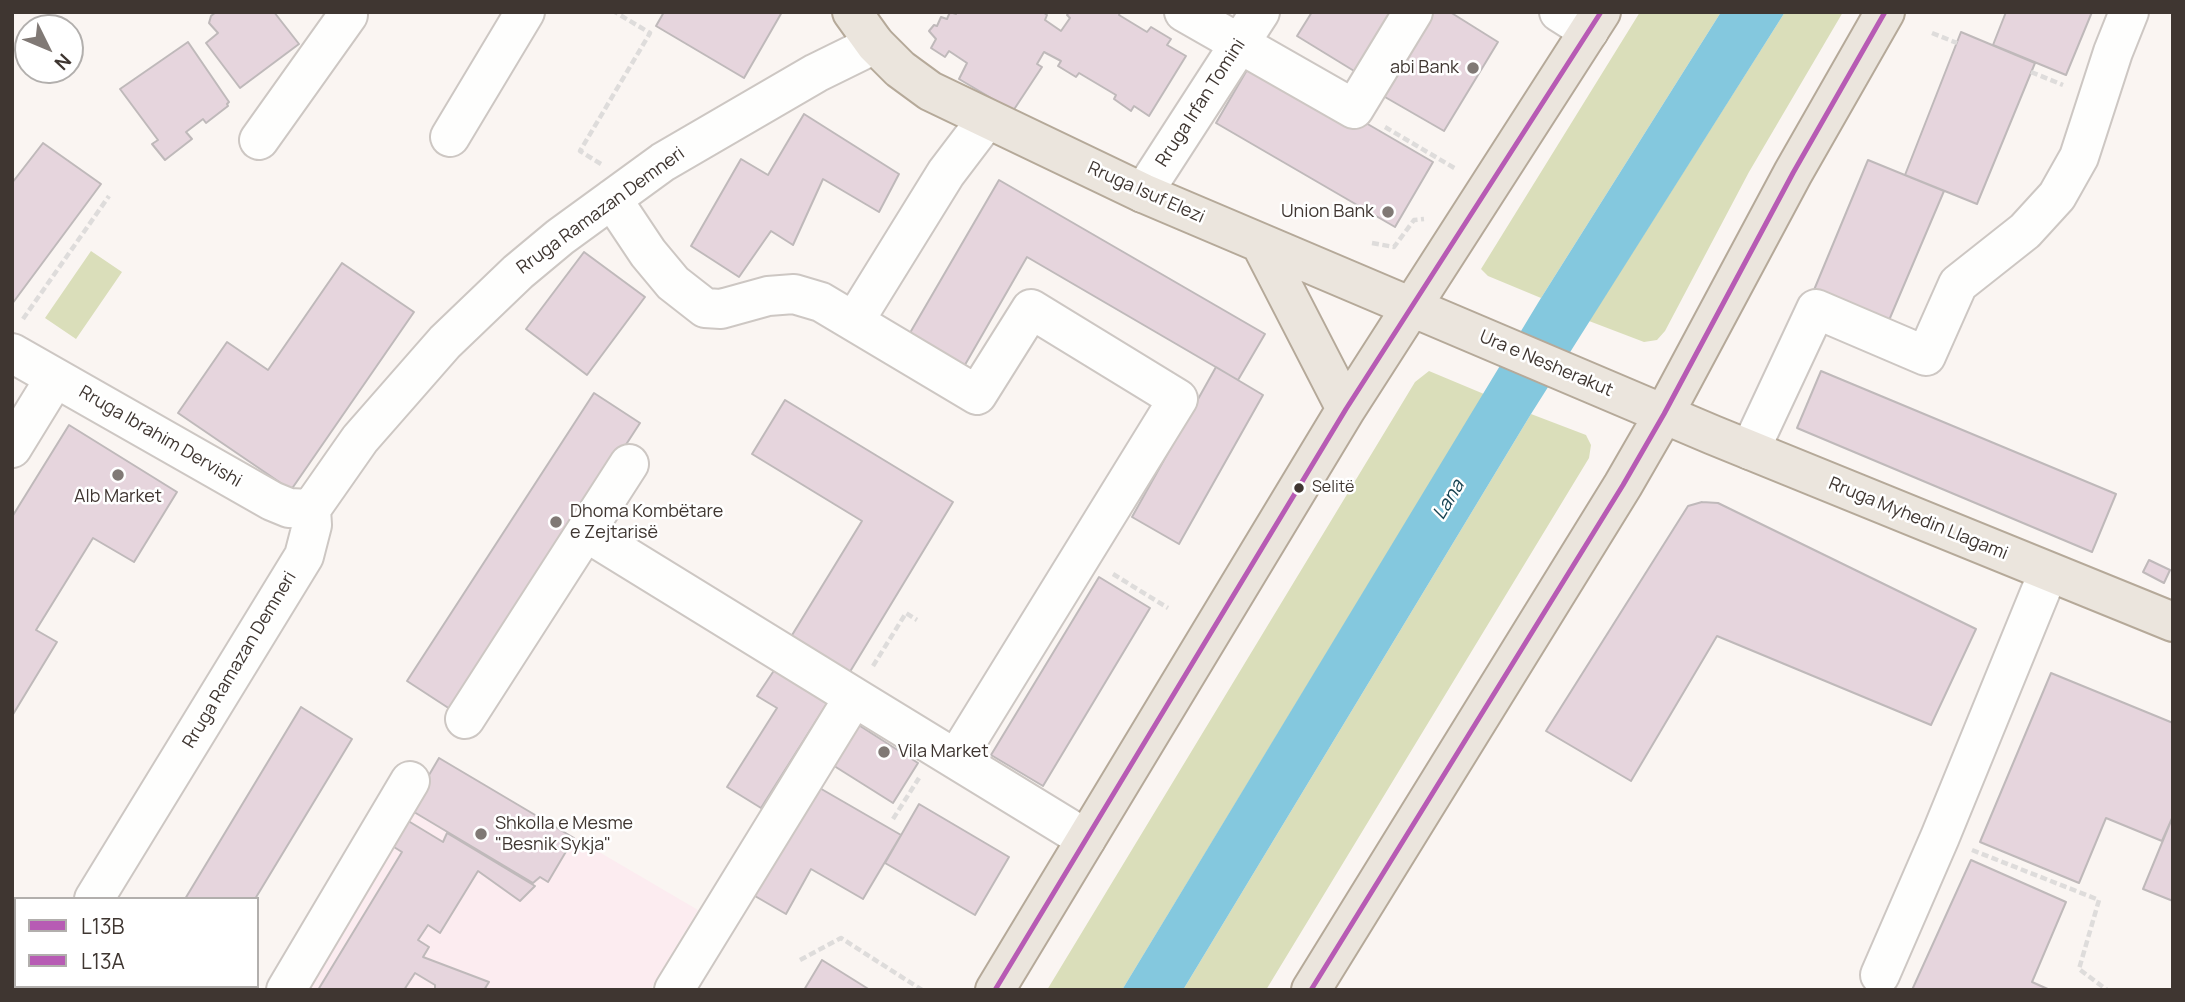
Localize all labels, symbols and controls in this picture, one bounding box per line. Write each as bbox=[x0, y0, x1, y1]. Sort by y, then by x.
north arrow bbox=[14, 14, 84, 84]
street label: Rruga Irfan Tomini bbox=[1152, 35, 1250, 171]
text: N bbox=[49, 48, 77, 76]
place label: abi Bank bbox=[1390, 57, 1459, 79]
marker: abi Bank bbox=[1465, 60, 1481, 76]
street label: Rruga Ramazan Demneri bbox=[513, 143, 689, 279]
street label: Rruga Isuf Elezi bbox=[1084, 158, 1208, 228]
place label: Union Bank bbox=[1281, 201, 1374, 223]
marker: Union Bank bbox=[1380, 204, 1396, 220]
street label: Ura e Nesherakut bbox=[1476, 326, 1616, 402]
street label: Rruga Ibrahim Dervishi bbox=[75, 382, 245, 492]
marker: Alb Market bbox=[110, 467, 126, 483]
street label: Rruga Myhedin Llagami bbox=[1825, 473, 2011, 565]
water label: Lana bbox=[1428, 476, 1470, 524]
place label: Selitë bbox=[1312, 478, 1354, 498]
marker: Selitë bbox=[1292, 481, 1306, 495]
place label: Alb Market bbox=[74, 486, 162, 508]
place label: Dhoma Kombëtare e Zejtarisë bbox=[570, 501, 723, 544]
marker: Dhoma Kombëtare e Zejtarisë bbox=[548, 514, 564, 530]
street label: Rruga Ramazan Demneri bbox=[179, 568, 301, 752]
place label: Vila Market bbox=[898, 741, 989, 763]
marker: Vila Market bbox=[876, 744, 892, 760]
place label: Shkolla e Mesme "Besnik Sykja" bbox=[495, 813, 633, 856]
marker: Shkolla e Mesme "Besnik Sykja" bbox=[473, 826, 489, 842]
legend bbox=[14, 897, 259, 988]
text: L13B bbox=[81, 912, 124, 940]
text: L13A bbox=[81, 947, 125, 975]

